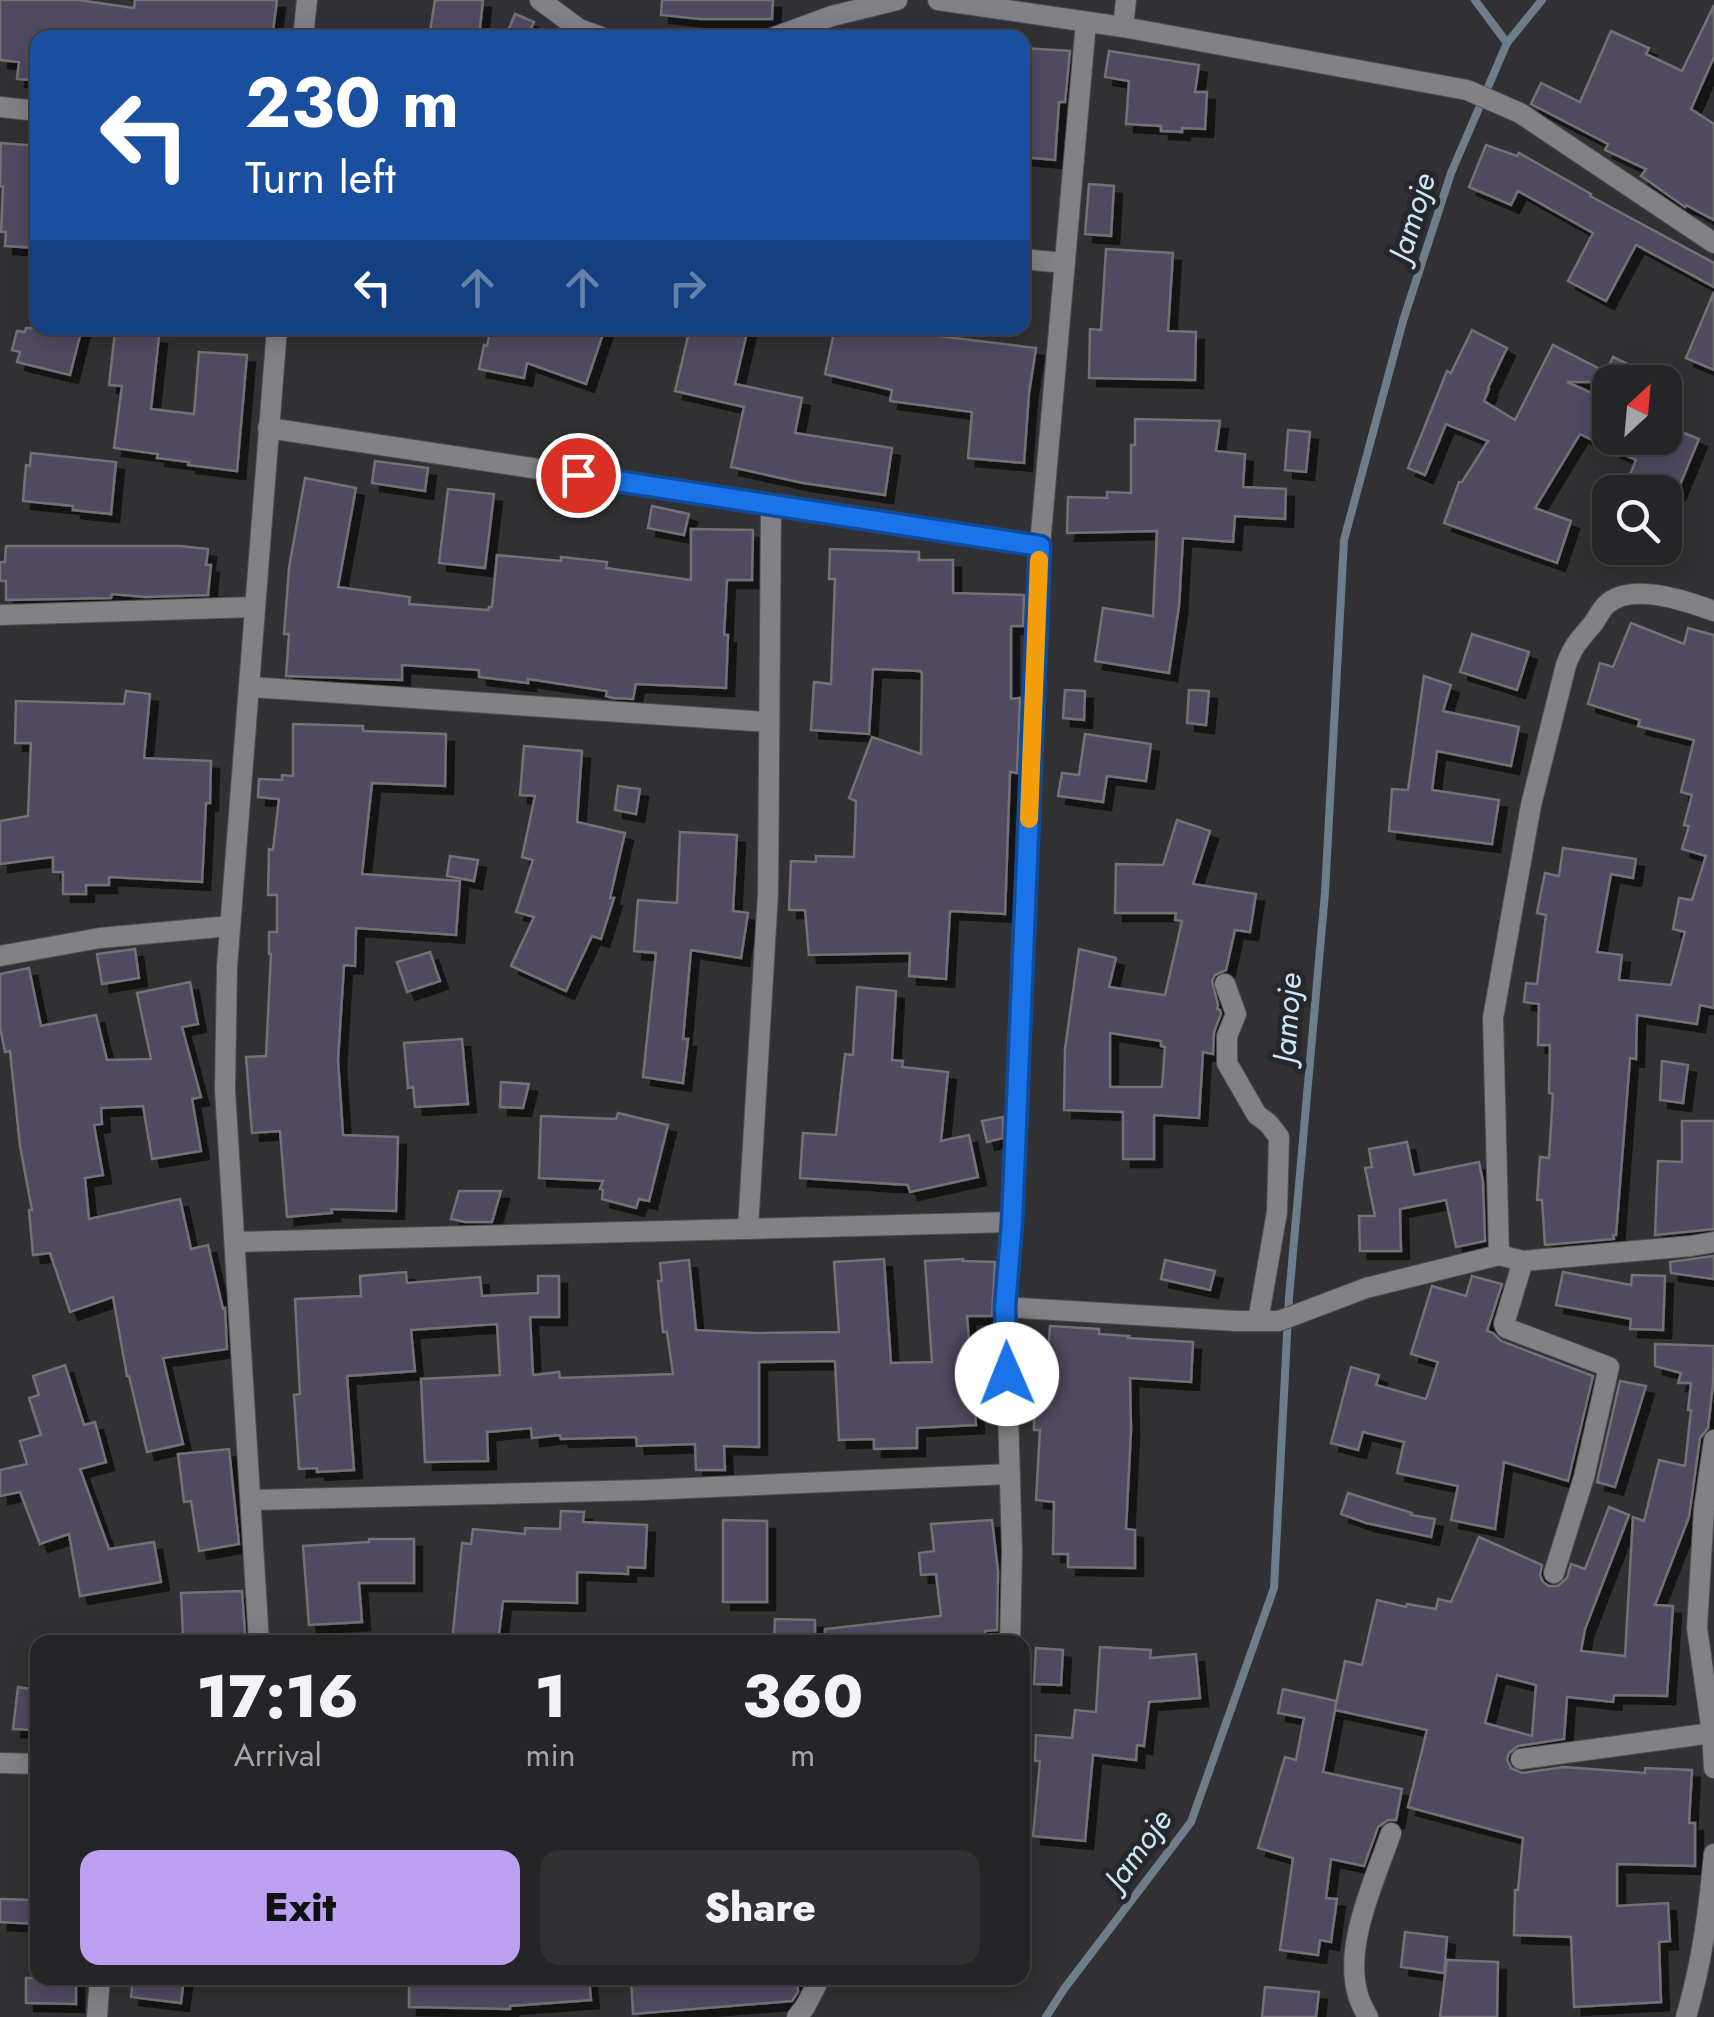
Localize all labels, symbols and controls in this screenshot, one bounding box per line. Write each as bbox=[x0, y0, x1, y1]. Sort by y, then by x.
text: 230 m bbox=[245, 52, 459, 153]
icon: left bbox=[80, 70, 210, 200]
text: Turn left bbox=[245, 145, 396, 210]
water label: Jamoje bbox=[1375, 167, 1447, 273]
icon: left bbox=[345, 260, 400, 315]
icon: ahead bbox=[450, 260, 505, 315]
icon: ahead bbox=[555, 260, 610, 315]
icon: right bbox=[660, 260, 715, 315]
north arrow bbox=[1592, 365, 1682, 455]
map controls bbox=[1592, 365, 1682, 565]
pin bbox=[536, 433, 621, 518]
icon: arrive bbox=[551, 448, 606, 503]
button: search bbox=[1592, 475, 1682, 565]
water label: Jamoje bbox=[1260, 971, 1313, 1071]
position arrow bbox=[955, 1322, 1059, 1426]
text: 17:16 bbox=[197, 1653, 359, 1740]
text: 1 bbox=[535, 1653, 566, 1740]
text: 360 bbox=[742, 1653, 863, 1740]
text: Arrival bbox=[234, 1732, 322, 1778]
text: min bbox=[526, 1732, 576, 1778]
text: m bbox=[790, 1732, 815, 1778]
water label: Jamoje bbox=[1089, 1799, 1183, 1904]
button: Exit bbox=[80, 1850, 520, 1965]
button: Share bbox=[540, 1850, 980, 1965]

